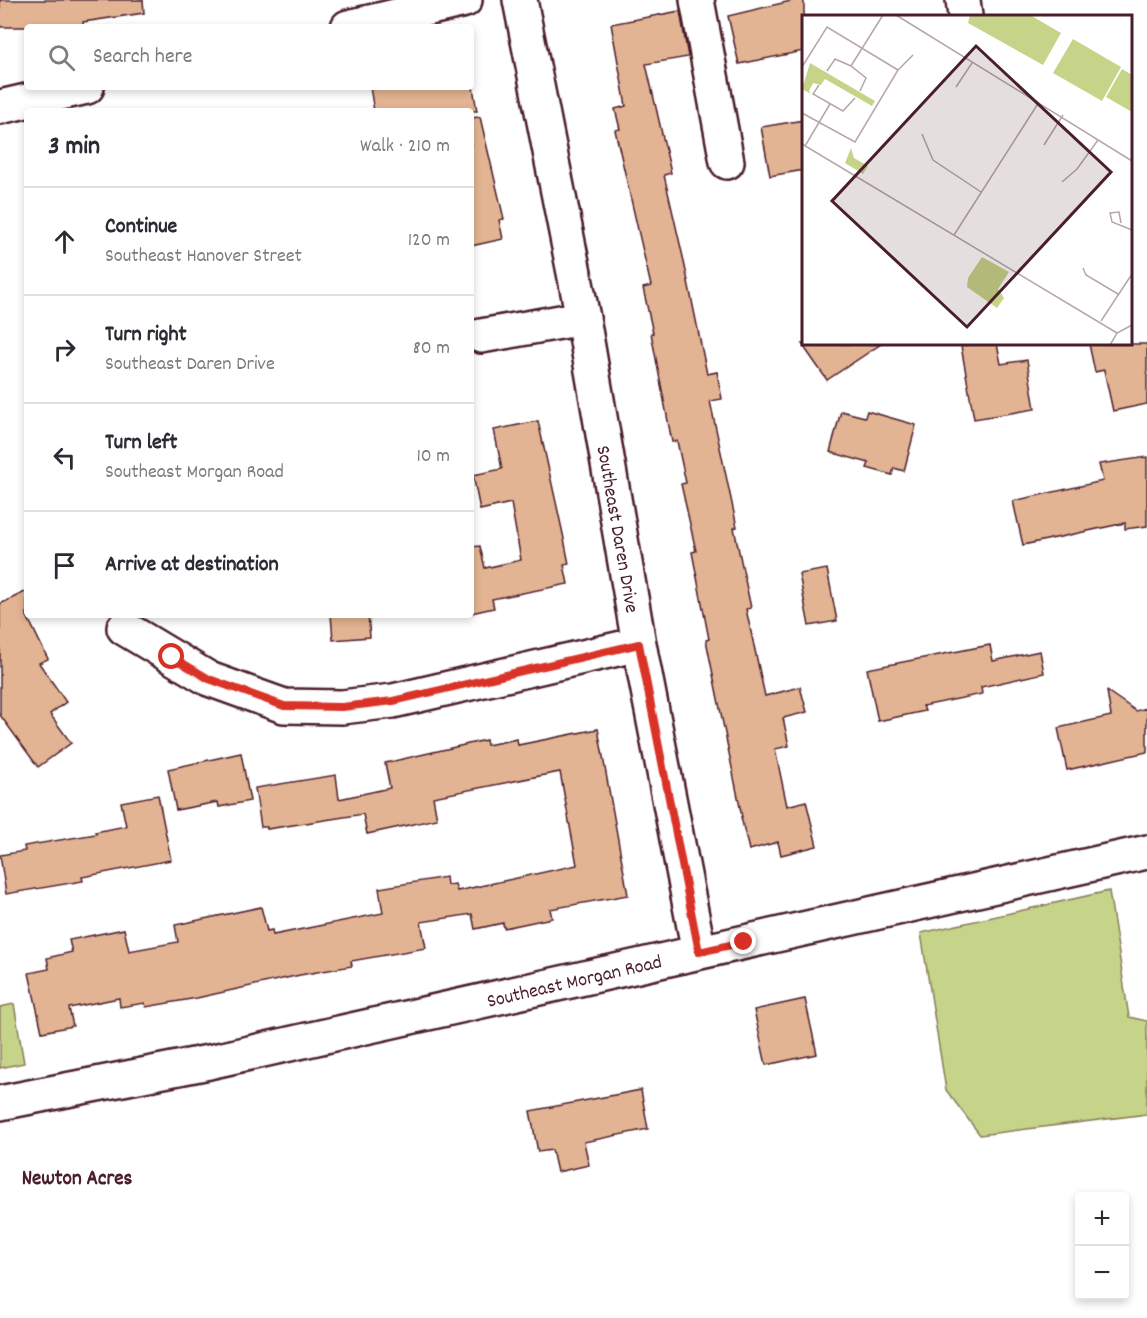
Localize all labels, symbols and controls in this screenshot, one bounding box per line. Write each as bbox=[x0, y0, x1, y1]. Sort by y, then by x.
inset map bbox=[802, 15, 1132, 345]
search box bbox=[24, 24, 474, 90]
icon: search bbox=[45, 41, 78, 74]
text: Search here bbox=[93, 42, 192, 73]
text: 3 min bbox=[48, 129, 100, 166]
text: Walk · 210 m bbox=[360, 133, 450, 161]
text: Continue bbox=[105, 212, 177, 243]
icon: ahead bbox=[48, 225, 81, 258]
text: 120 m bbox=[408, 227, 450, 255]
text: Southeast Hanover Street bbox=[105, 243, 302, 271]
text: Turn right bbox=[105, 320, 187, 351]
icon: right bbox=[48, 333, 81, 366]
text: 80 m bbox=[413, 335, 450, 363]
text: Southeast Daren Drive bbox=[105, 351, 275, 379]
text: Turn left bbox=[105, 428, 177, 459]
icon: left bbox=[48, 441, 81, 474]
text: 10 m bbox=[416, 443, 450, 471]
street label: Southeast Daren Drive bbox=[588, 444, 645, 616]
text: Southeast Morgan Road bbox=[105, 459, 284, 487]
icon: arrive bbox=[48, 549, 81, 582]
text: Arrive at destination bbox=[105, 550, 279, 581]
route start bbox=[158, 643, 184, 669]
route end bbox=[730, 928, 756, 954]
street label: Southeast Morgan Road bbox=[484, 949, 665, 1017]
district label: Newton Acres bbox=[22, 1165, 132, 1195]
map controls bbox=[1075, 1192, 1129, 1300]
button: + bbox=[1075, 1192, 1129, 1246]
button: − bbox=[1075, 1246, 1129, 1300]

